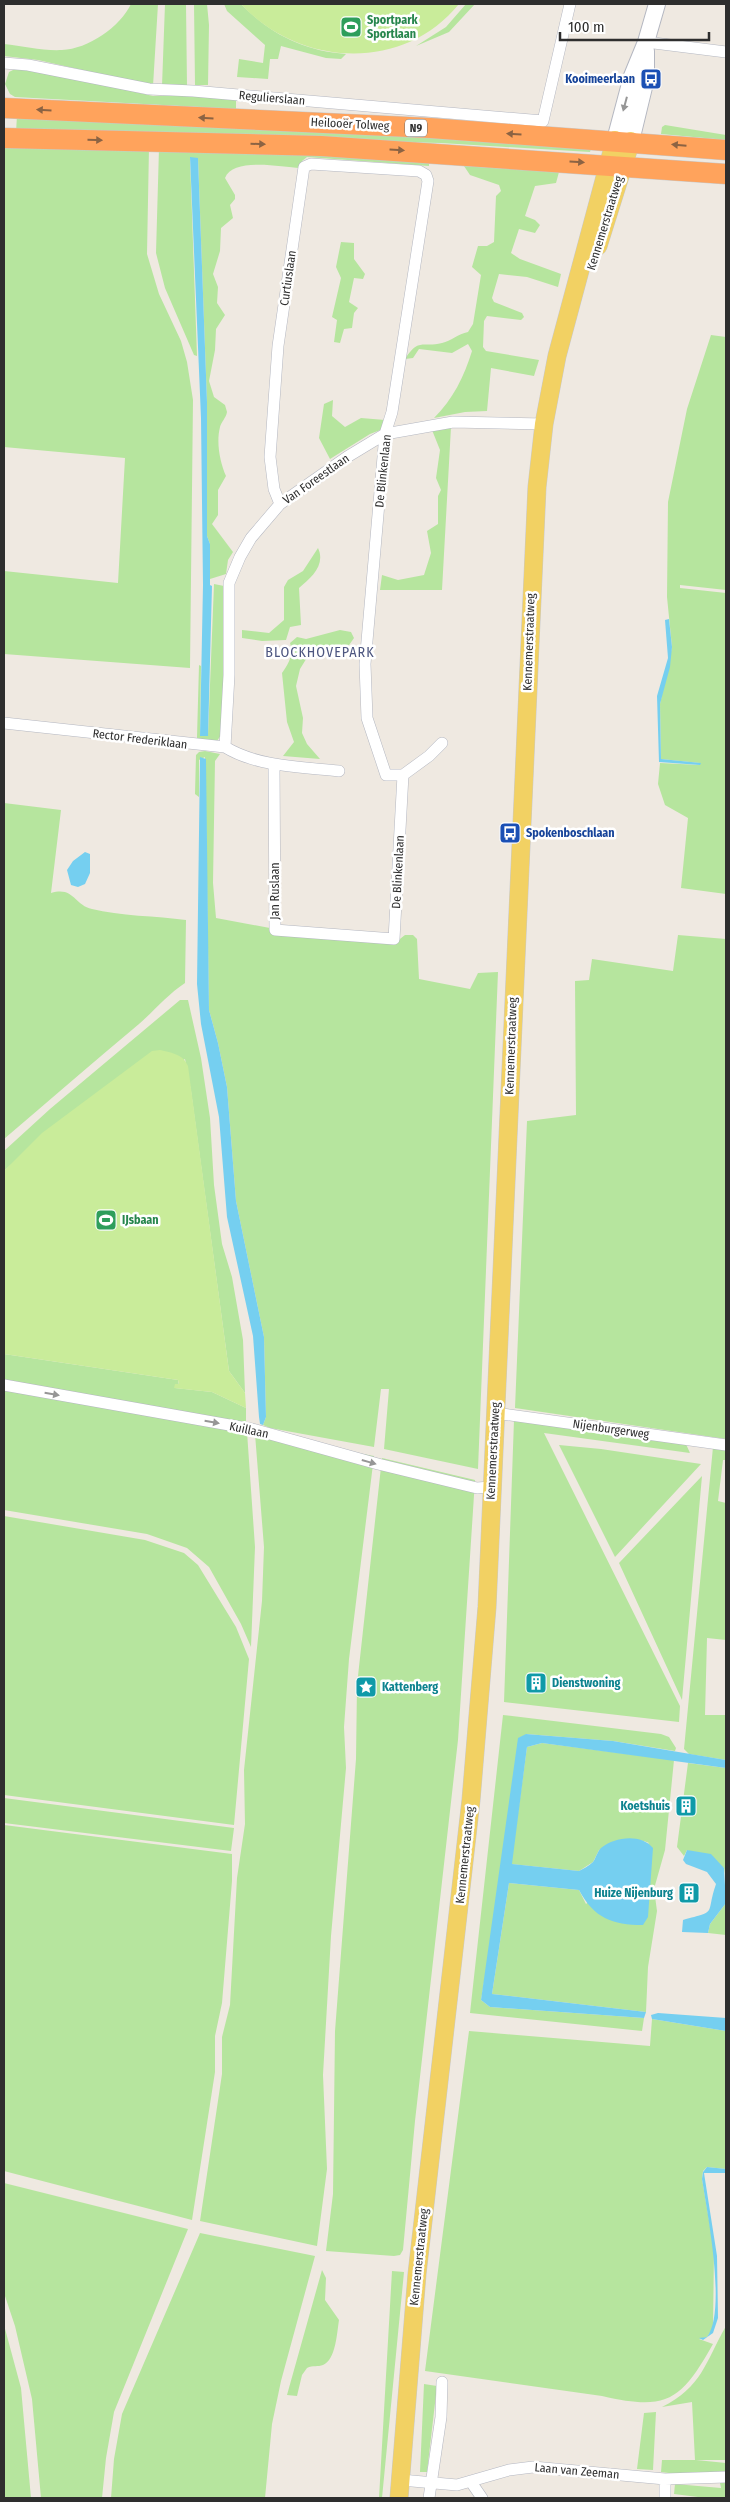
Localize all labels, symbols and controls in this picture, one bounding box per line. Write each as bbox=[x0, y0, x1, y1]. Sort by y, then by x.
scale bar bbox=[560, 10, 709, 42]
place label: Sportpark Sportlaan bbox=[367, 13, 419, 41]
sports icon: Sportpark Sportlaan bbox=[339, 15, 363, 39]
text: 100 m bbox=[568, 18, 605, 36]
bus stop icon: Kooimeerlaan bbox=[639, 67, 663, 91]
place label: Kooimeerlaan bbox=[565, 72, 635, 86]
street label: Regulierslaan bbox=[238, 88, 306, 108]
one-way arrow bbox=[620, 97, 628, 112]
one-way arrow bbox=[36, 105, 52, 113]
one-way arrow bbox=[198, 113, 214, 121]
street label: Heilooër Tolweg bbox=[310, 115, 390, 133]
road number: N9 bbox=[405, 120, 427, 136]
one-way arrow bbox=[506, 130, 522, 138]
one-way arrow bbox=[87, 136, 103, 144]
one-way arrow bbox=[250, 140, 266, 148]
one-way arrow bbox=[670, 141, 686, 149]
one-way arrow bbox=[389, 147, 405, 155]
one-way arrow bbox=[569, 158, 585, 166]
street label: Kennemerstraatweg bbox=[584, 174, 626, 272]
street label: Curtiuslaan bbox=[277, 249, 299, 307]
street label: De Blinkenlaan bbox=[372, 434, 394, 508]
street label: Van Foreestlaan bbox=[280, 451, 352, 507]
street label: Kennemerstraatweg bbox=[520, 593, 538, 691]
district label: BLOCKHOVEPARK bbox=[265, 644, 375, 661]
street label: Rector Frederiklaan bbox=[92, 726, 188, 752]
bus stop icon: Spokenboschlaan bbox=[498, 821, 522, 845]
place label: Spokenboschlaan bbox=[526, 826, 615, 840]
street label: De Blinkenlaan bbox=[389, 835, 407, 909]
street label: Jan Ruslaan bbox=[268, 862, 282, 920]
street label: Kennemerstraatweg bbox=[502, 997, 520, 1095]
sports icon: IJsbaan bbox=[94, 1208, 118, 1232]
place label: IJsbaan bbox=[122, 1213, 159, 1227]
one-way arrow bbox=[44, 1390, 60, 1398]
street label: Kennemerstraatweg bbox=[483, 1401, 503, 1500]
street label: Nijenburgerweg bbox=[572, 1417, 651, 1441]
one-way arrow bbox=[204, 1418, 220, 1426]
street label: Kuillaan bbox=[228, 1419, 270, 1441]
one-way arrow bbox=[362, 1458, 377, 1466]
building icon: Dienstwoning bbox=[524, 1671, 548, 1695]
place icon: Kattenberg bbox=[354, 1675, 378, 1699]
place label: Dienstwoning bbox=[552, 1676, 620, 1690]
place label: Kattenberg bbox=[382, 1680, 438, 1694]
building icon: Koetshuis bbox=[674, 1794, 698, 1818]
place label: Koetshuis bbox=[620, 1799, 671, 1813]
street label: Kennemerstraatweg bbox=[453, 1805, 477, 1904]
building icon: Huize Nijenburg bbox=[677, 1881, 701, 1905]
place label: Huize Nijenburg bbox=[594, 1886, 673, 1900]
street label: Kennemerstraatweg bbox=[407, 2207, 431, 2306]
street label: Laan van Zeeman bbox=[534, 2460, 620, 2482]

